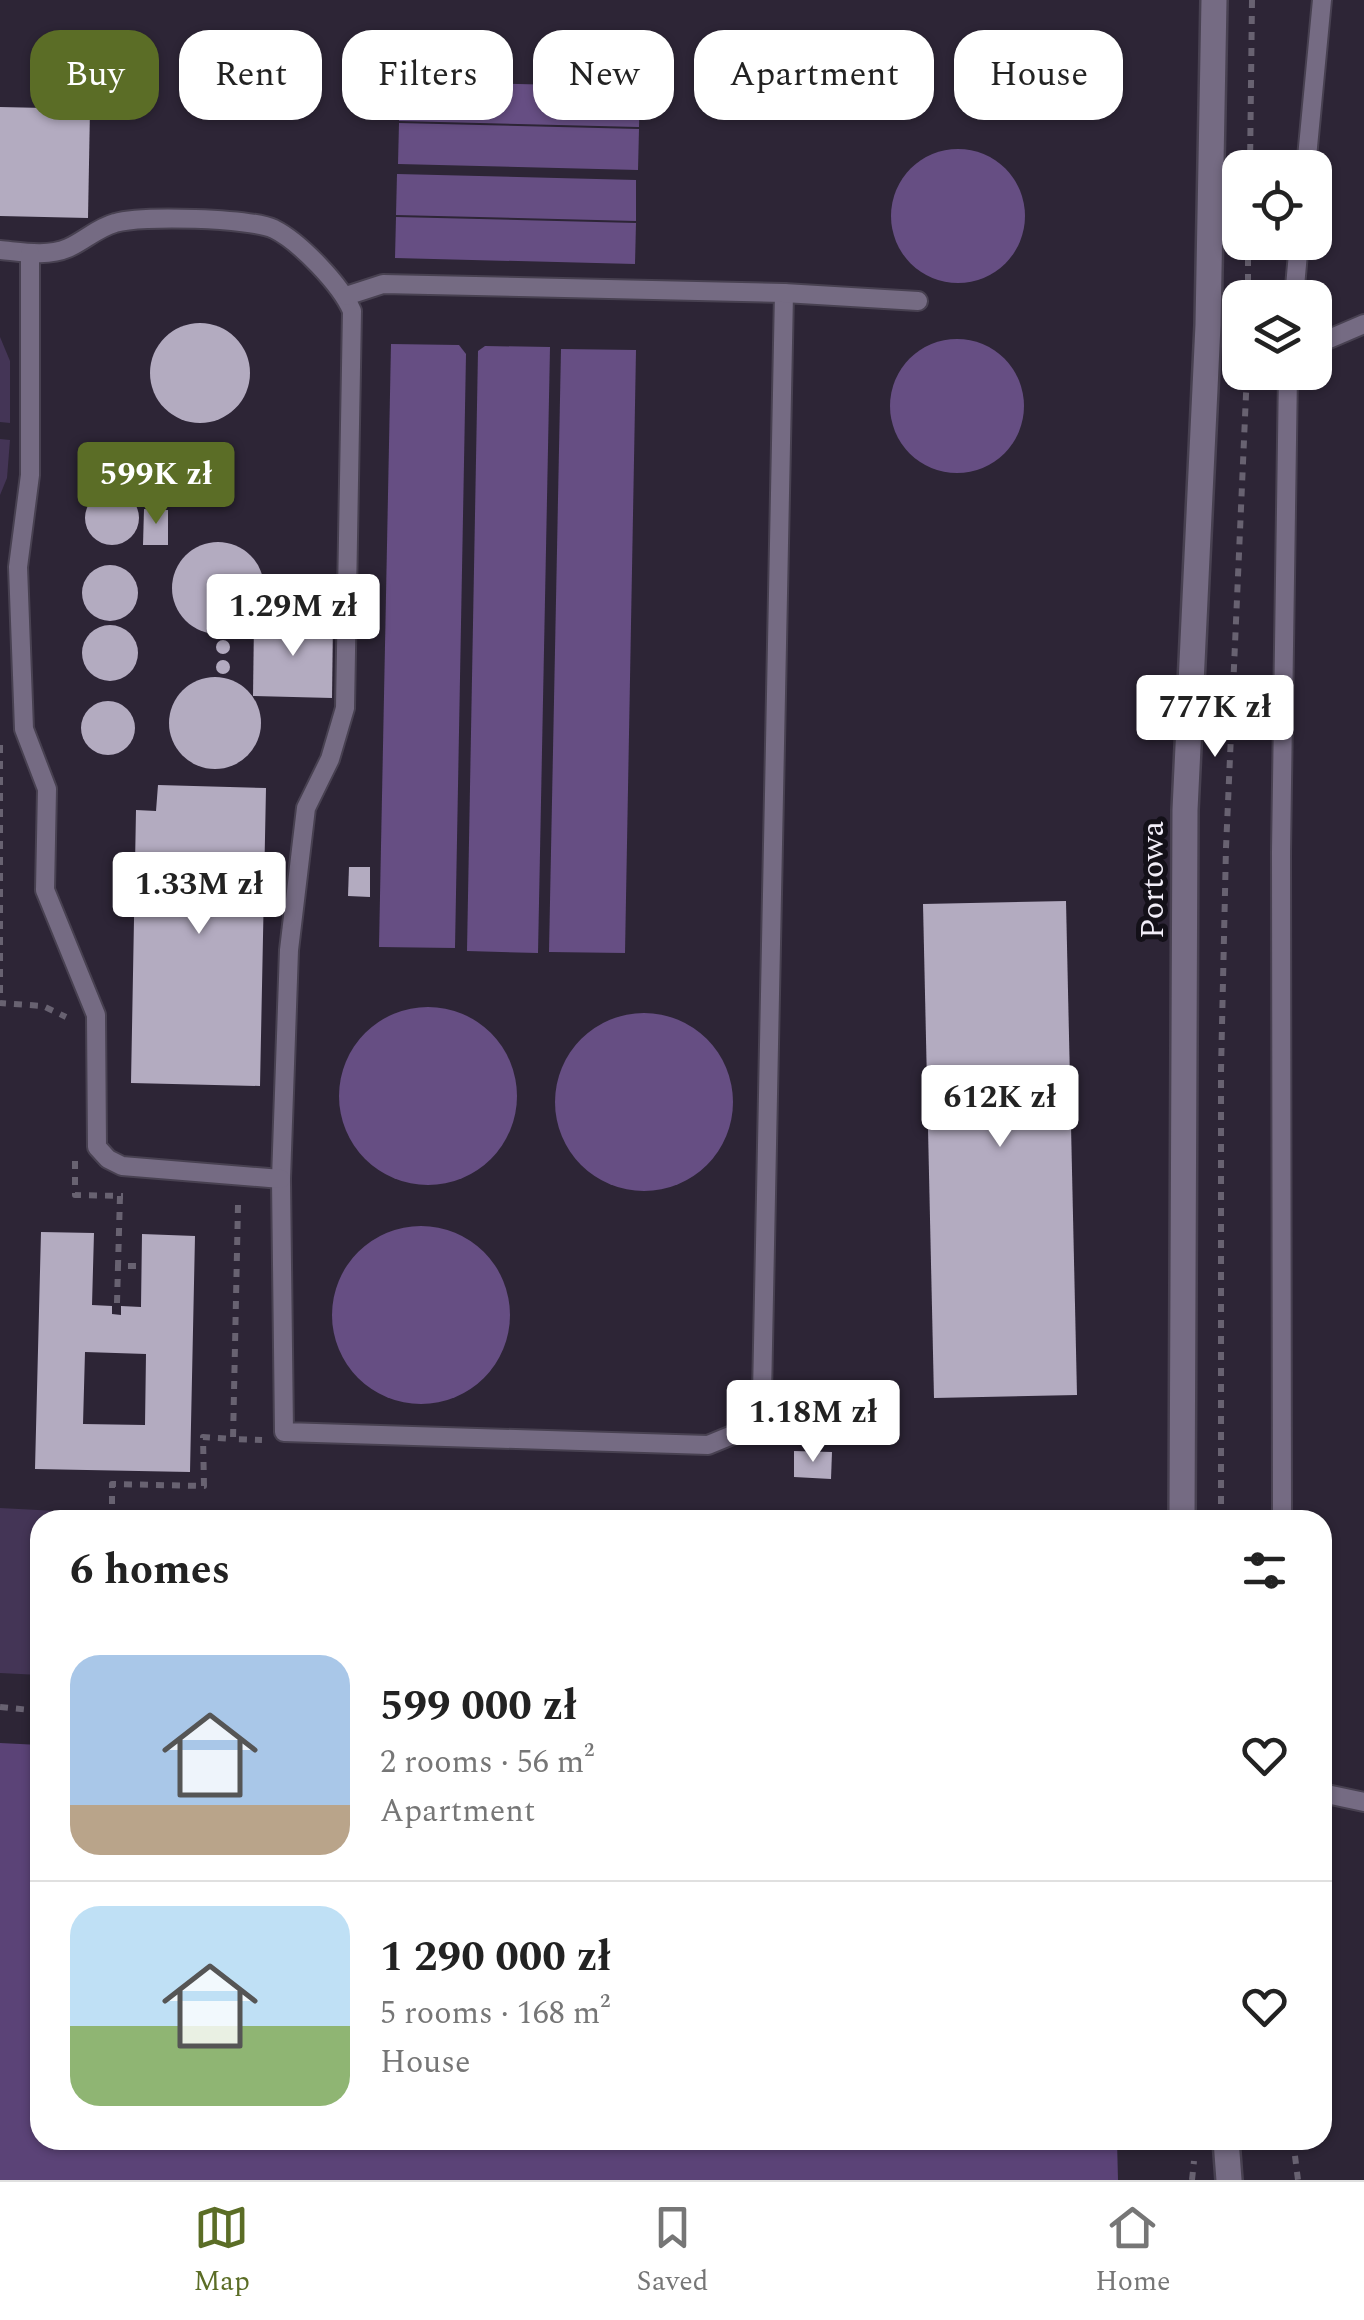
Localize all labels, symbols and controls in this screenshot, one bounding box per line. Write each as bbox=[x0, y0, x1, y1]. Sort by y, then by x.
chip: Buy bbox=[30, 30, 159, 120]
chip: Rent bbox=[179, 30, 322, 120]
chip: Filters bbox=[342, 30, 513, 120]
chip: New bbox=[533, 30, 674, 120]
chip: Apartment bbox=[694, 30, 934, 120]
chip: House bbox=[954, 30, 1123, 120]
map controls bbox=[1222, 150, 1332, 390]
button: locate bbox=[1222, 150, 1332, 260]
button: layers bbox=[1222, 280, 1332, 390]
pin: 599K zł bbox=[64, 442, 248, 527]
text: 599K zł bbox=[100, 450, 213, 499]
pin: 1.29M zł bbox=[190, 574, 396, 659]
text: 1.29M zł bbox=[229, 582, 357, 631]
pin: 777K zł bbox=[1123, 675, 1307, 760]
text: 777K zł bbox=[1159, 683, 1272, 732]
street label: Portowa bbox=[1129, 821, 1178, 939]
pin: 1.33M zł bbox=[96, 852, 302, 937]
text: 1.33M zł bbox=[135, 860, 263, 909]
pin: 612K zł bbox=[908, 1065, 1092, 1150]
text: 612K zł bbox=[944, 1073, 1057, 1122]
pin: 1.18M zł bbox=[710, 1380, 916, 1465]
text: 1.18M zł bbox=[749, 1388, 877, 1437]
text: 6 homes bbox=[70, 1539, 230, 1602]
icon: filters bbox=[1237, 1543, 1292, 1598]
text: 599 000 zł bbox=[380, 1675, 577, 1738]
icon: home bbox=[150, 1695, 270, 1815]
icon: heart bbox=[1237, 1728, 1292, 1783]
text: 2 rooms · 56 m² bbox=[380, 1738, 594, 1787]
text: Apartment bbox=[380, 1787, 535, 1836]
text: 1 290 000 zł bbox=[380, 1926, 611, 1989]
icon: home bbox=[150, 1946, 270, 2066]
icon: heart bbox=[1237, 1979, 1292, 2034]
text: 5 rooms · 168 m² bbox=[380, 1989, 610, 2038]
text: House bbox=[380, 2038, 470, 2087]
tab: Map bbox=[193, 2200, 250, 2303]
tab: Saved bbox=[637, 2200, 708, 2303]
tab: Home bbox=[1095, 2200, 1171, 2303]

